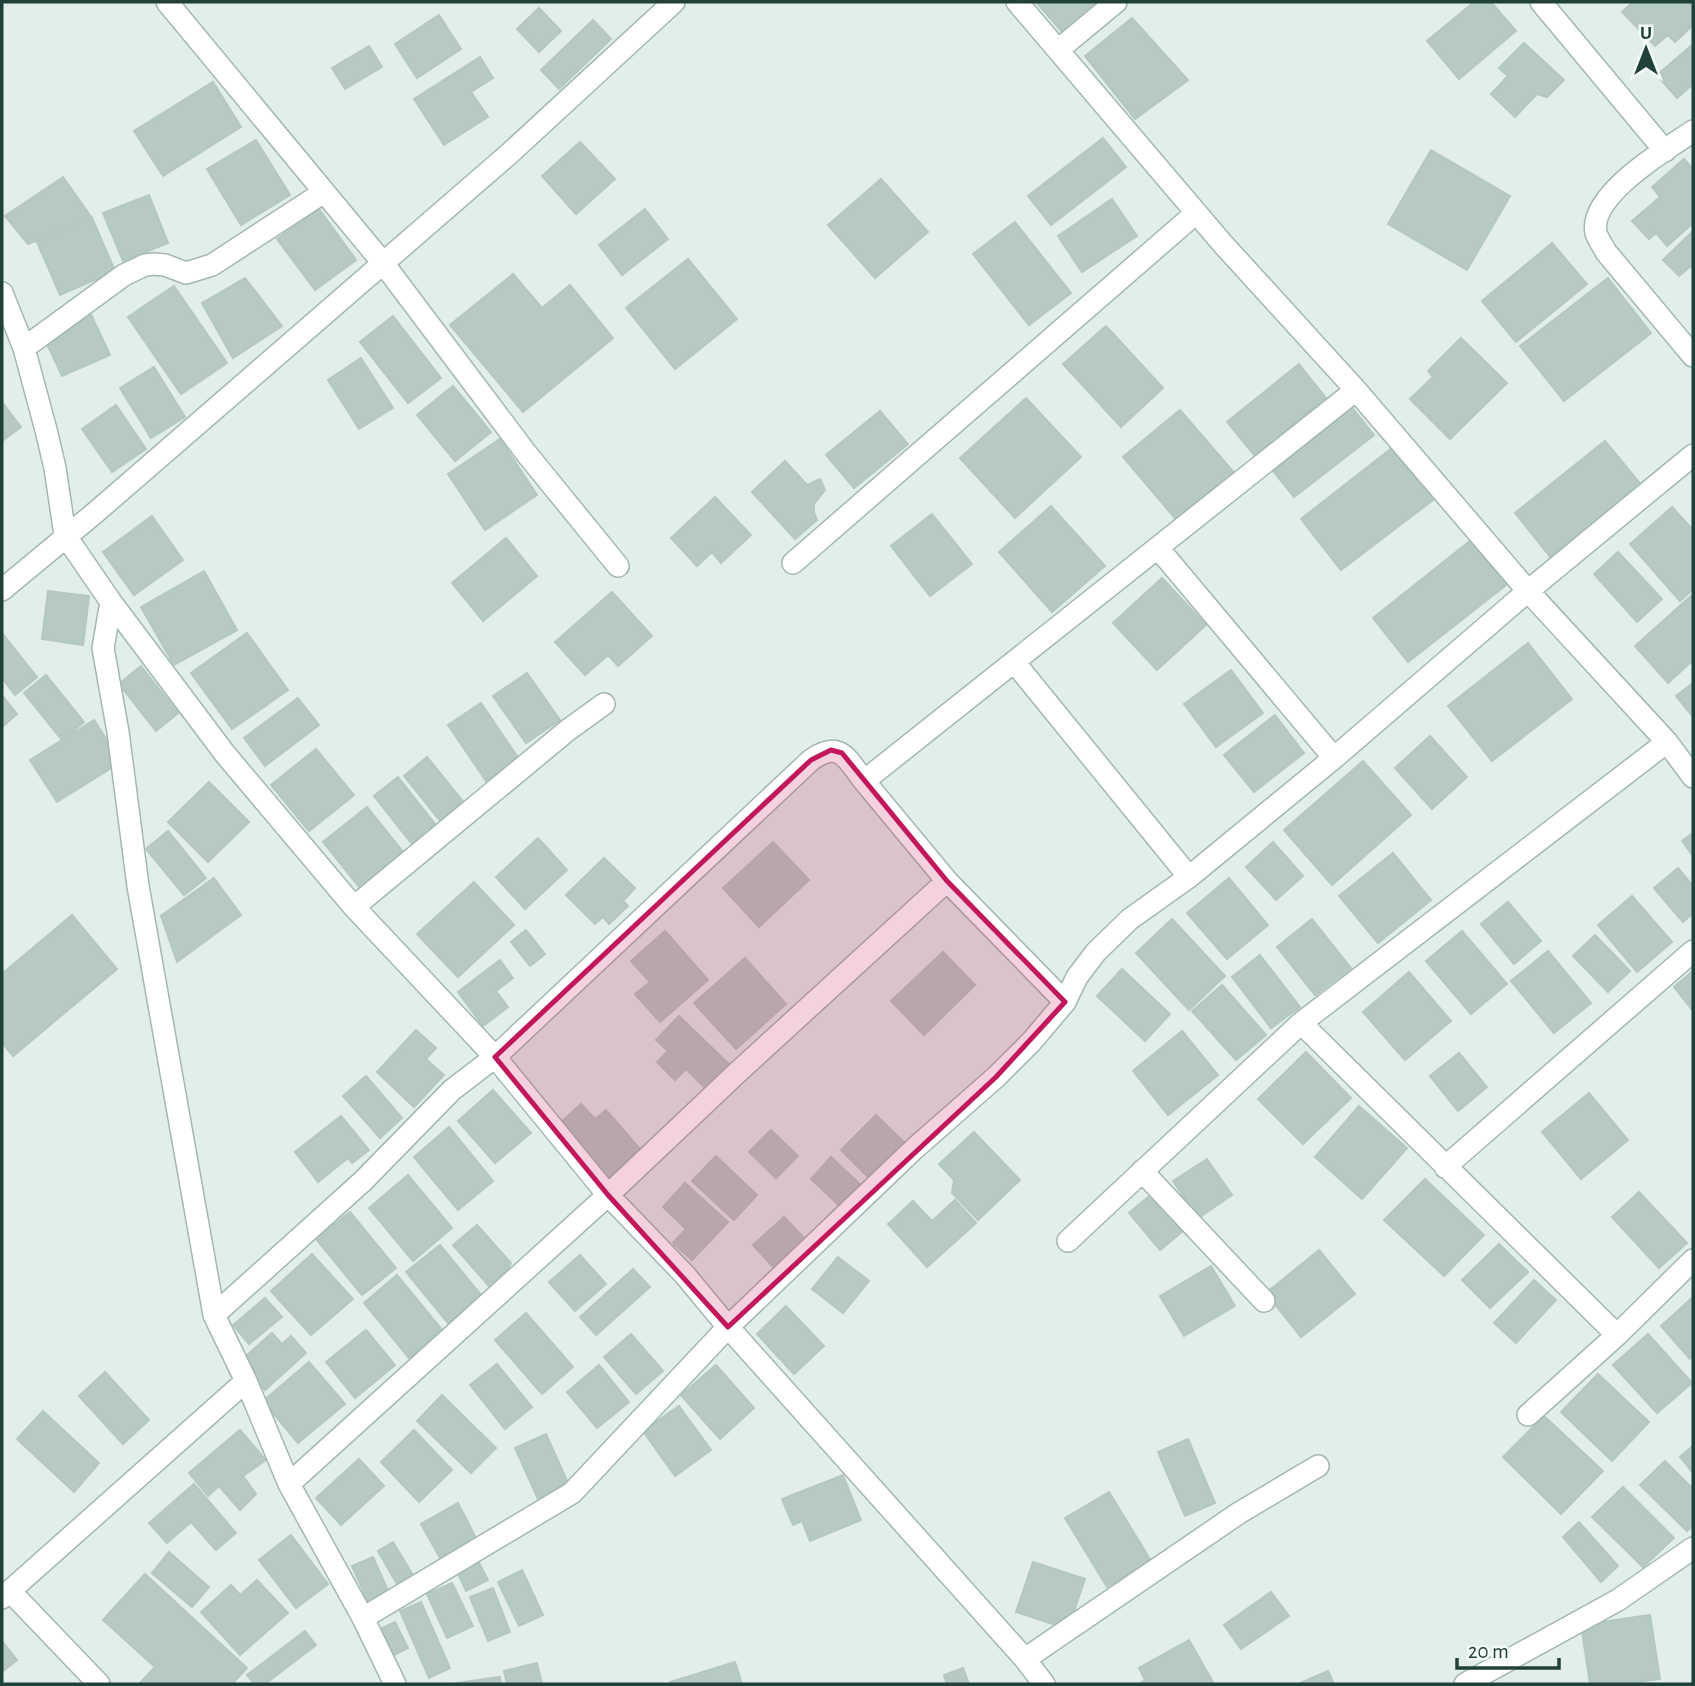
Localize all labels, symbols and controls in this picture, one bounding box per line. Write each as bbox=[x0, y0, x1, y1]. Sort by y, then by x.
north arrow bbox=[1611, 14, 1681, 84]
text: U bbox=[1640, 24, 1652, 43]
scale bar bbox=[1457, 1626, 1558, 1670]
text: 20 m bbox=[1468, 1641, 1509, 1662]

